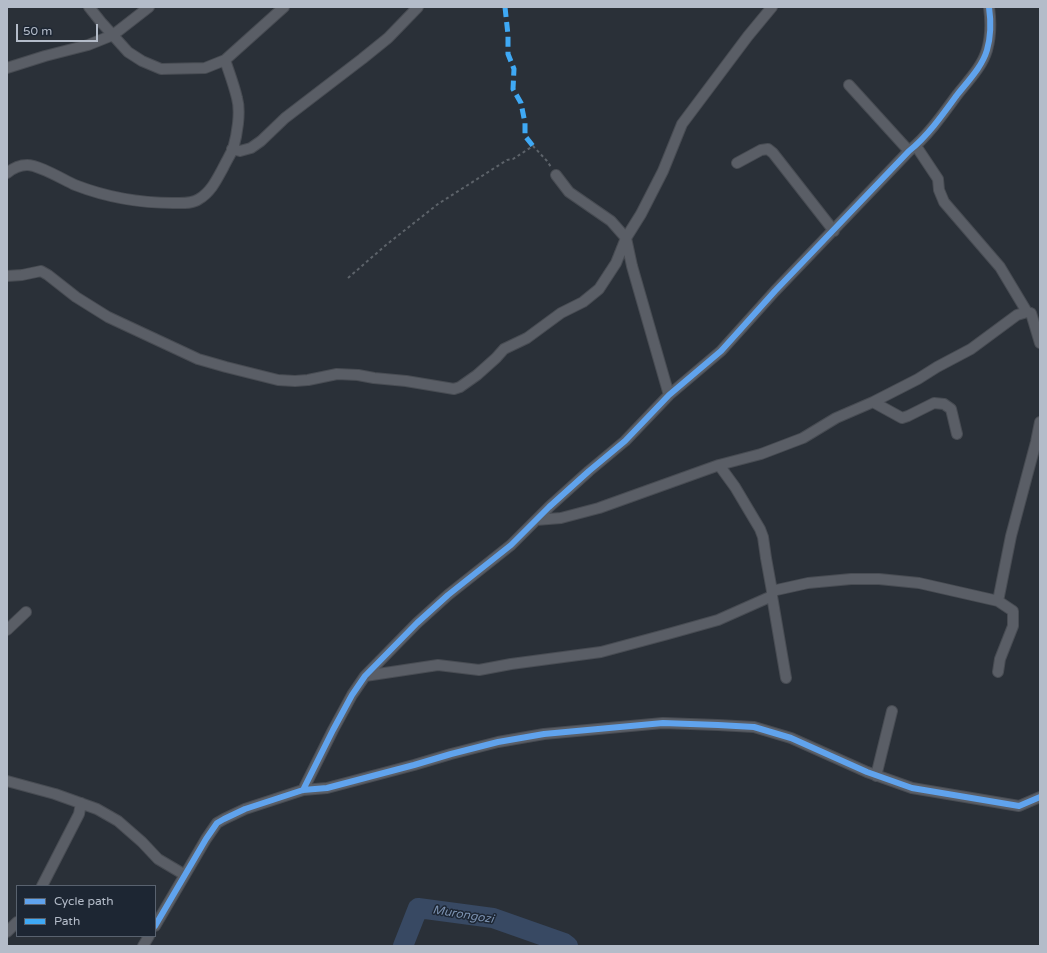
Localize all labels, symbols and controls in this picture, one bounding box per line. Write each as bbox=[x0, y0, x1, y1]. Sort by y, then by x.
scale bar bbox=[18, 16, 100, 42]
text: 50 m bbox=[23, 24, 52, 38]
legend bbox=[16, 885, 156, 937]
text: Cycle path bbox=[54, 894, 113, 908]
water label: Murongozi bbox=[431, 903, 495, 927]
text: Path bbox=[54, 914, 80, 928]

